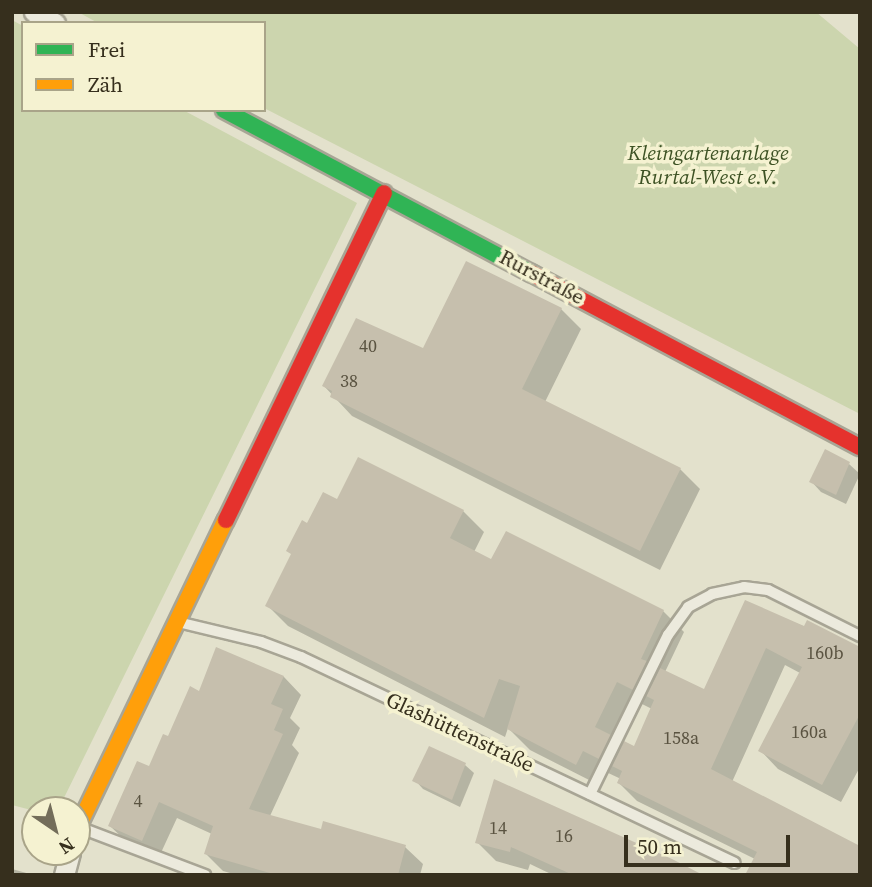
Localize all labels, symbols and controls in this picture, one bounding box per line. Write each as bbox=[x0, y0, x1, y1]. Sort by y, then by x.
legend bbox=[21, 21, 266, 112]
text: Frei bbox=[88, 35, 125, 64]
text: Zäh bbox=[88, 70, 123, 99]
park label: Kleingartenanlage Rurtal-West e.V. bbox=[627, 140, 789, 190]
street label: Rurstraße bbox=[495, 244, 589, 310]
house number: 40 bbox=[359, 335, 377, 357]
house number: 38 bbox=[340, 370, 358, 392]
house number: 160b bbox=[806, 642, 844, 664]
street label: Glashüttenstraße bbox=[382, 687, 538, 777]
house number: 160a bbox=[791, 721, 827, 743]
house number: 158a bbox=[663, 727, 699, 749]
house number: 4 bbox=[134, 790, 142, 812]
north arrow bbox=[21, 796, 91, 866]
house number: 14 bbox=[489, 817, 507, 839]
scale bar bbox=[627, 820, 793, 864]
house number: 16 bbox=[555, 825, 573, 847]
text: N bbox=[54, 832, 80, 861]
text: 50 m bbox=[637, 832, 682, 861]

